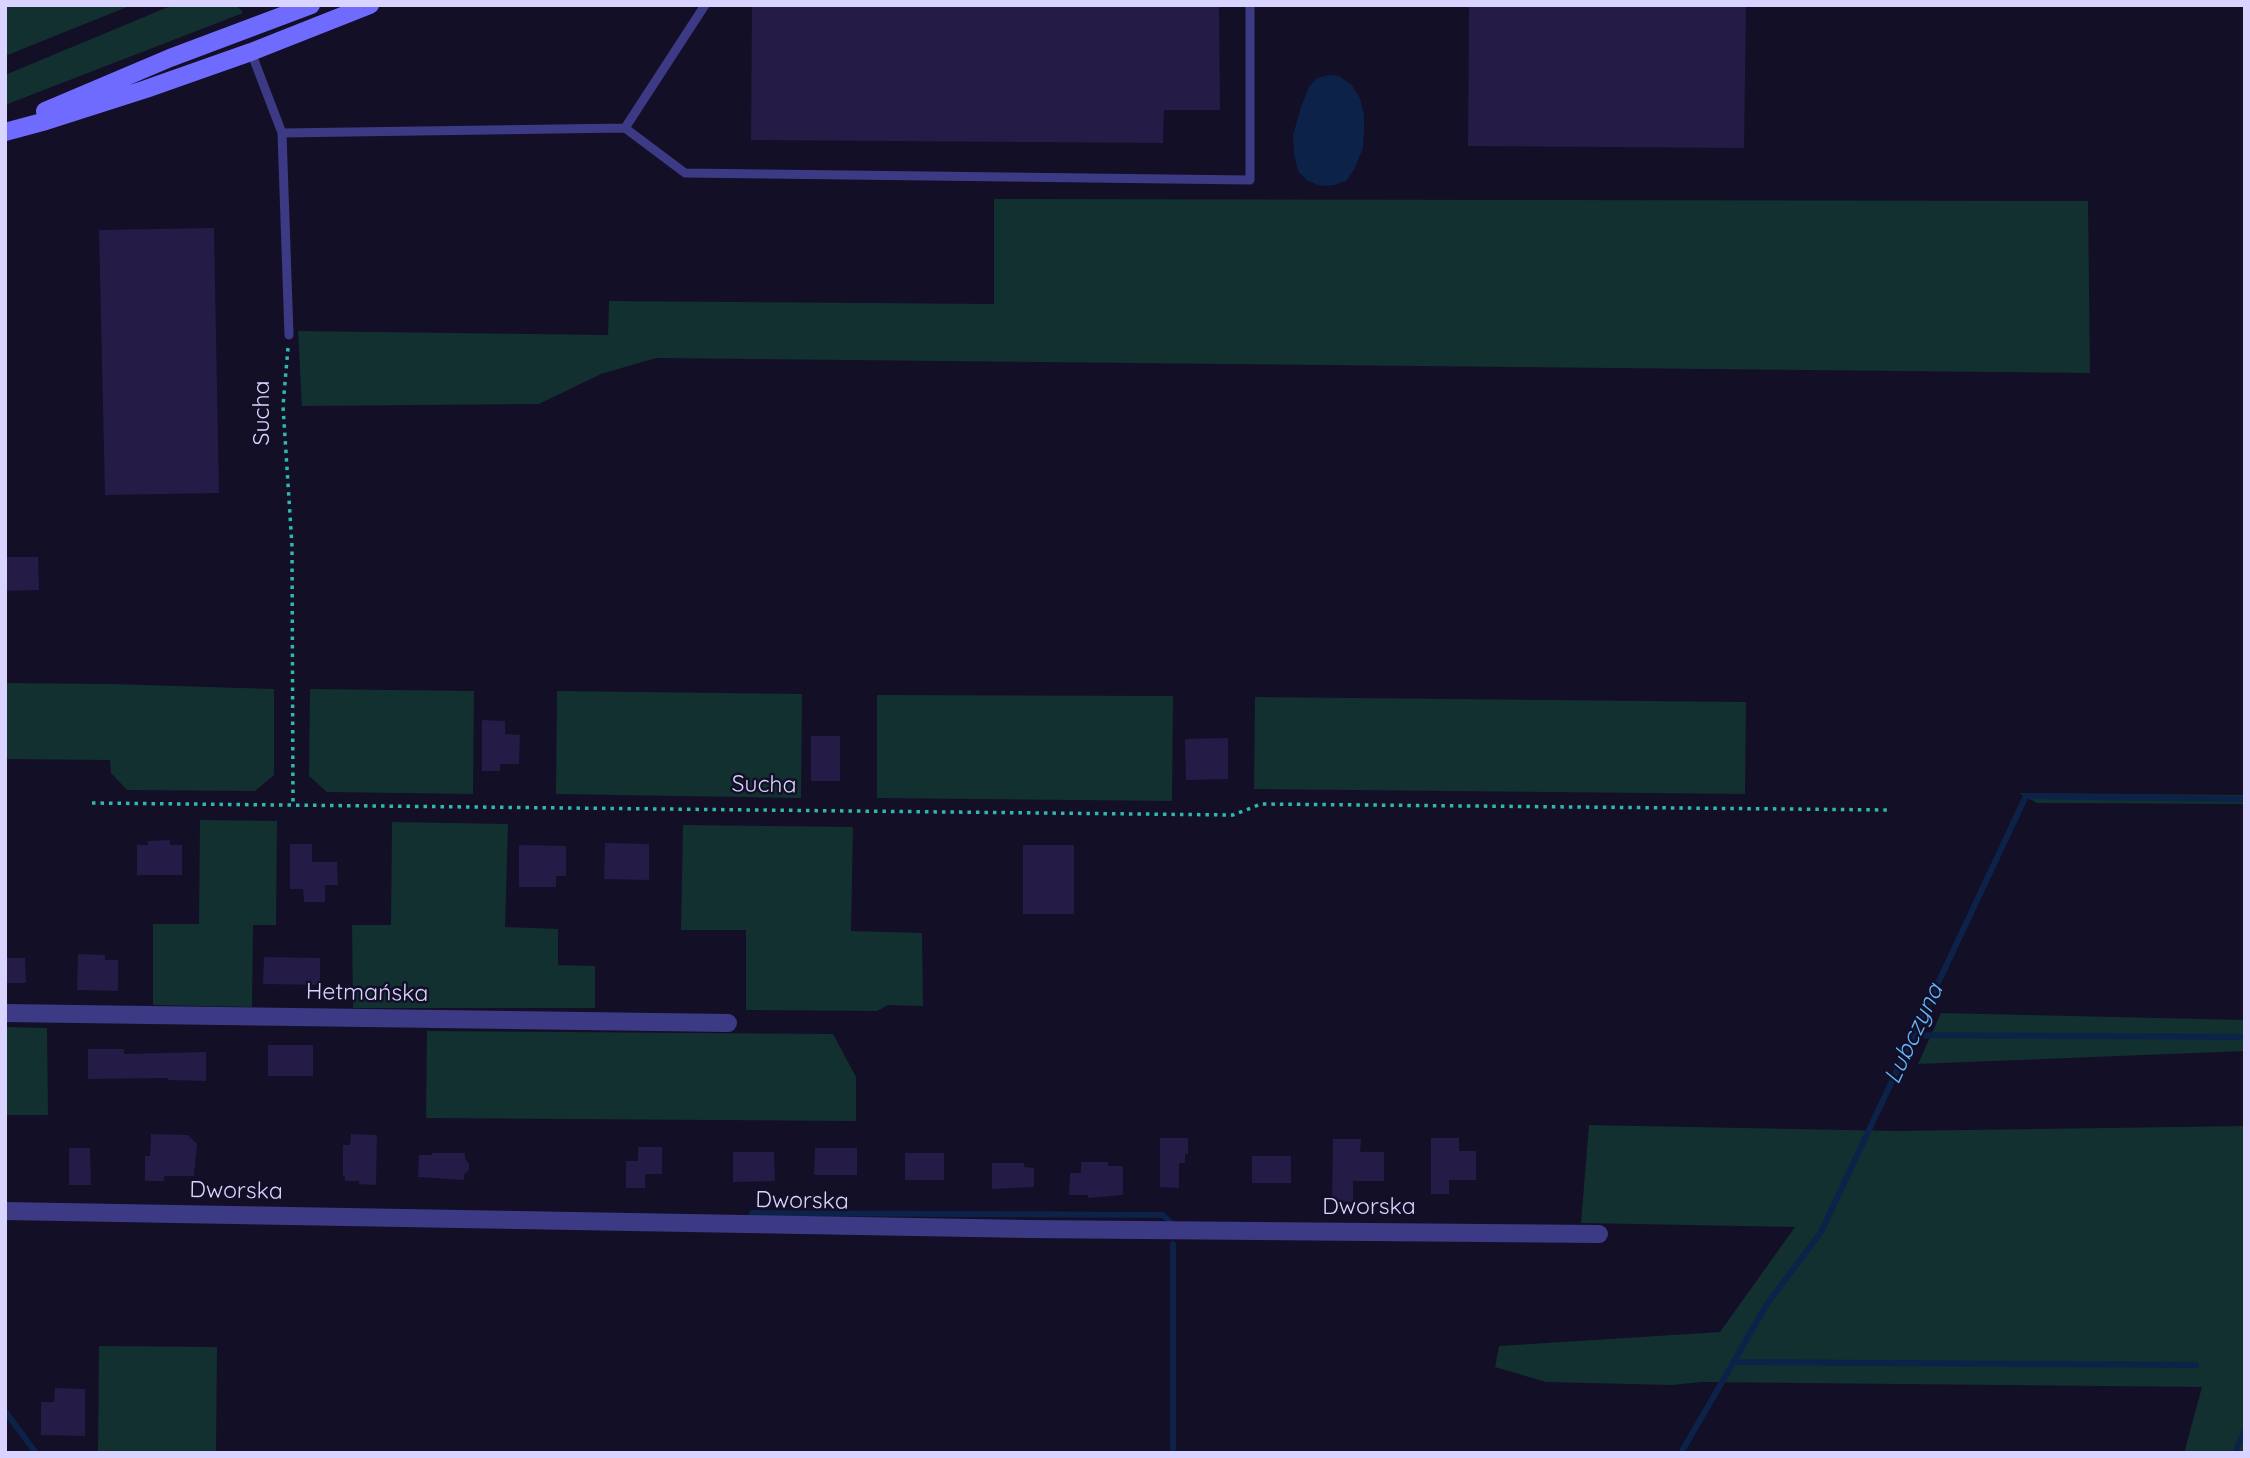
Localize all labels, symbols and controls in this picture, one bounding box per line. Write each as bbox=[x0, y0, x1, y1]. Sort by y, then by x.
street label: Sucha bbox=[248, 381, 276, 445]
street label: Sucha bbox=[731, 771, 797, 799]
street label: Hetmańska bbox=[306, 978, 428, 1008]
water label: Lubczyna bbox=[1878, 979, 1950, 1089]
street label: Dworska bbox=[189, 1176, 283, 1206]
street label: Dworska bbox=[755, 1186, 849, 1216]
street label: Dworska bbox=[1322, 1193, 1416, 1221]

